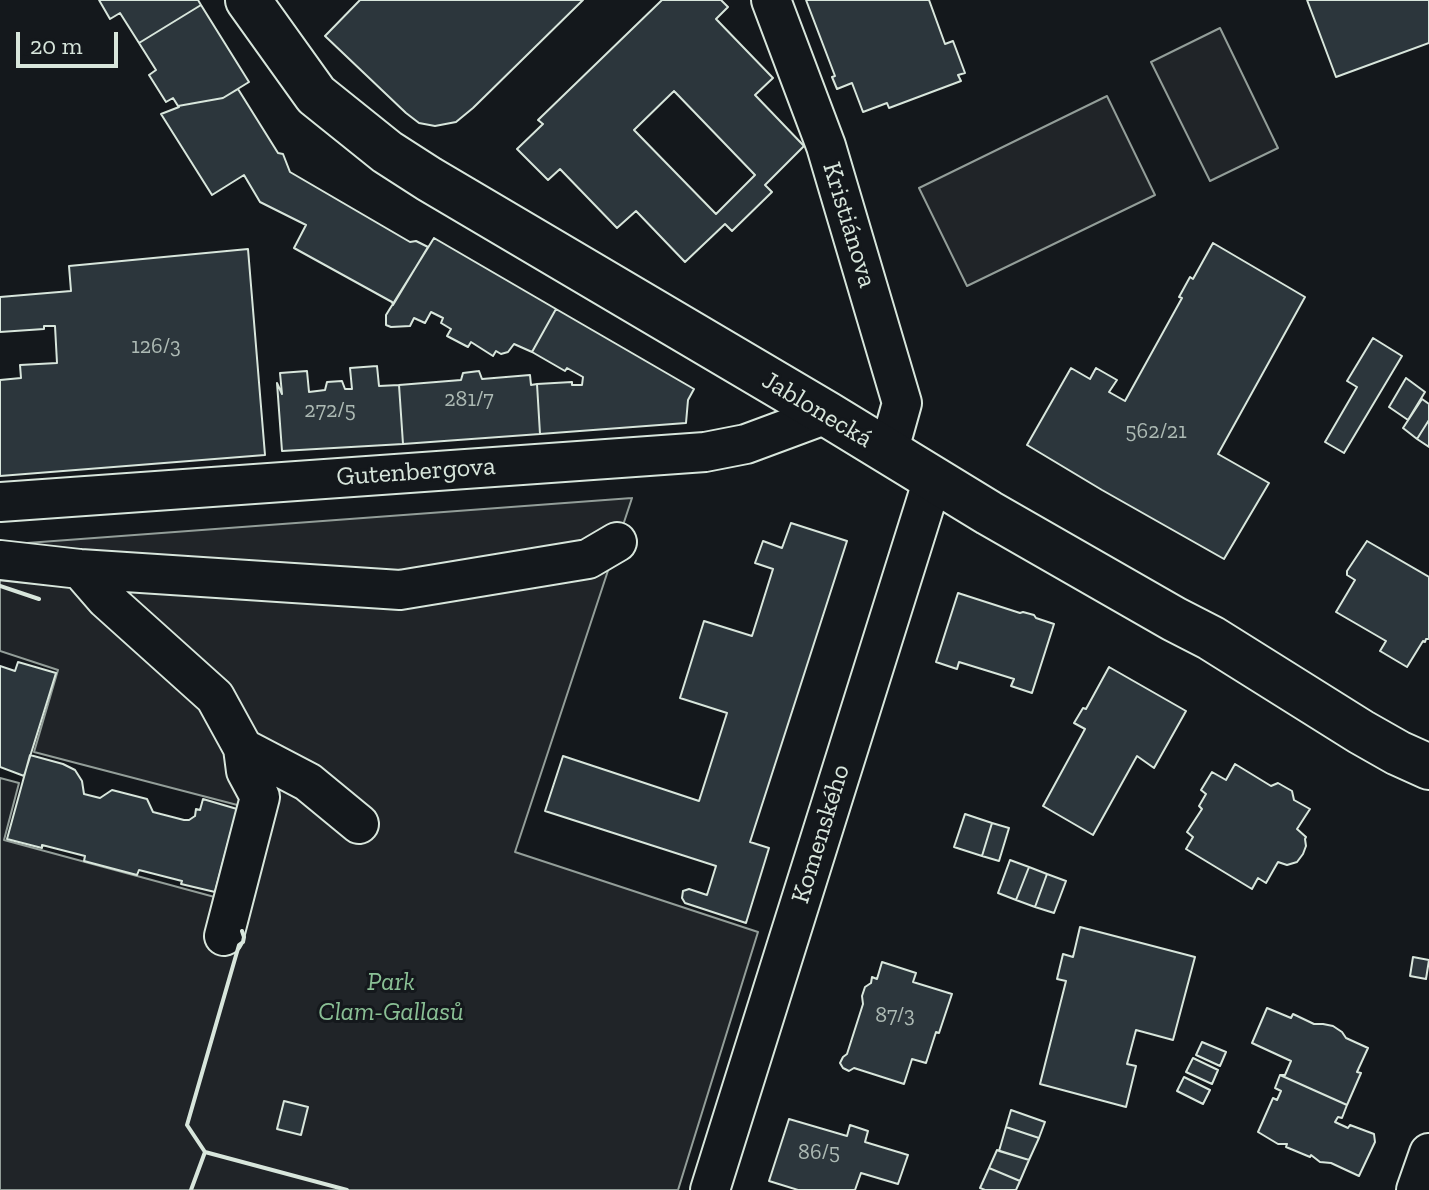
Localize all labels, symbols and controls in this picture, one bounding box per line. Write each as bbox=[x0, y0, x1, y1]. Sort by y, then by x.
scale bar bbox=[20, 16, 122, 66]
text: 20 m bbox=[30, 31, 82, 60]
street label: Kristiánova bbox=[815, 159, 883, 291]
house number: 126/3 bbox=[131, 334, 181, 360]
street label: Jablonecká bbox=[756, 365, 878, 455]
house number: 281/7 bbox=[444, 387, 494, 413]
house number: 272/5 bbox=[304, 398, 356, 424]
house number: 562/21 bbox=[1125, 419, 1187, 445]
street label: Gutenbergova bbox=[335, 451, 497, 493]
street label: Komenského bbox=[785, 761, 857, 907]
park label: Park Clam-Gallasů bbox=[318, 967, 464, 1028]
house number: 87/3 bbox=[875, 1003, 915, 1029]
house number: 86/5 bbox=[798, 1140, 840, 1166]

